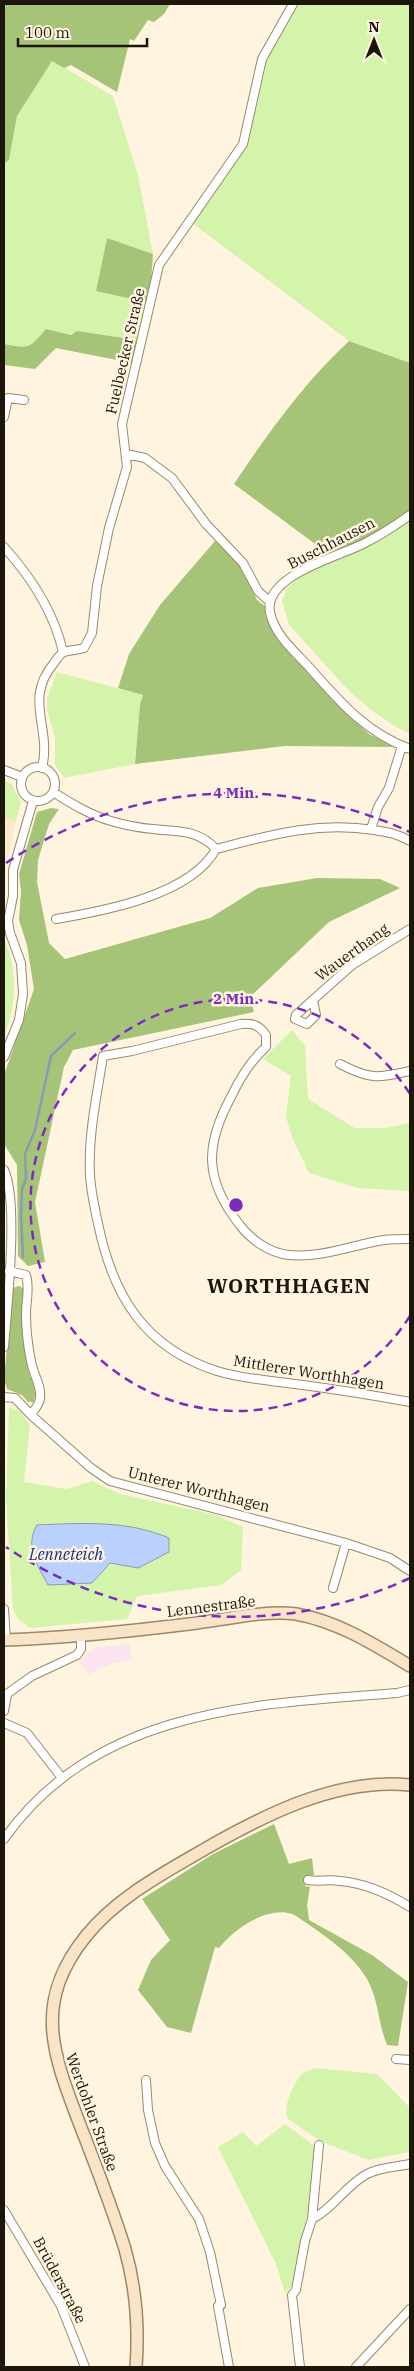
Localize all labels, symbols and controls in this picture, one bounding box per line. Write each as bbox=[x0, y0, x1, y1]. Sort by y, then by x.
scale bar bbox=[18, 15, 146, 47]
north arrow bbox=[349, 15, 399, 65]
text: N bbox=[368, 18, 380, 36]
text: 100 m bbox=[25, 23, 70, 42]
street label: Fuelbecker Straße bbox=[101, 286, 149, 416]
street label: Buschhausen bbox=[284, 513, 378, 573]
text: 4 Min. bbox=[213, 783, 259, 802]
street label: Wauerthang bbox=[311, 919, 393, 985]
text: 2 Min. bbox=[213, 989, 259, 1008]
centre of rings bbox=[227, 1196, 245, 1214]
district label: WORTHHAGEN bbox=[207, 1272, 371, 1299]
street label: Mittlerer Worthhagen bbox=[232, 1351, 386, 1393]
street label: Unterer Worthhagen bbox=[126, 1462, 272, 1516]
water label: Lenneteich bbox=[28, 1544, 103, 1564]
street label: Lennestraße bbox=[166, 1591, 256, 1621]
street label: Werdohler Straße bbox=[62, 2050, 122, 2174]
street label: Brüderstraße bbox=[29, 2234, 91, 2326]

